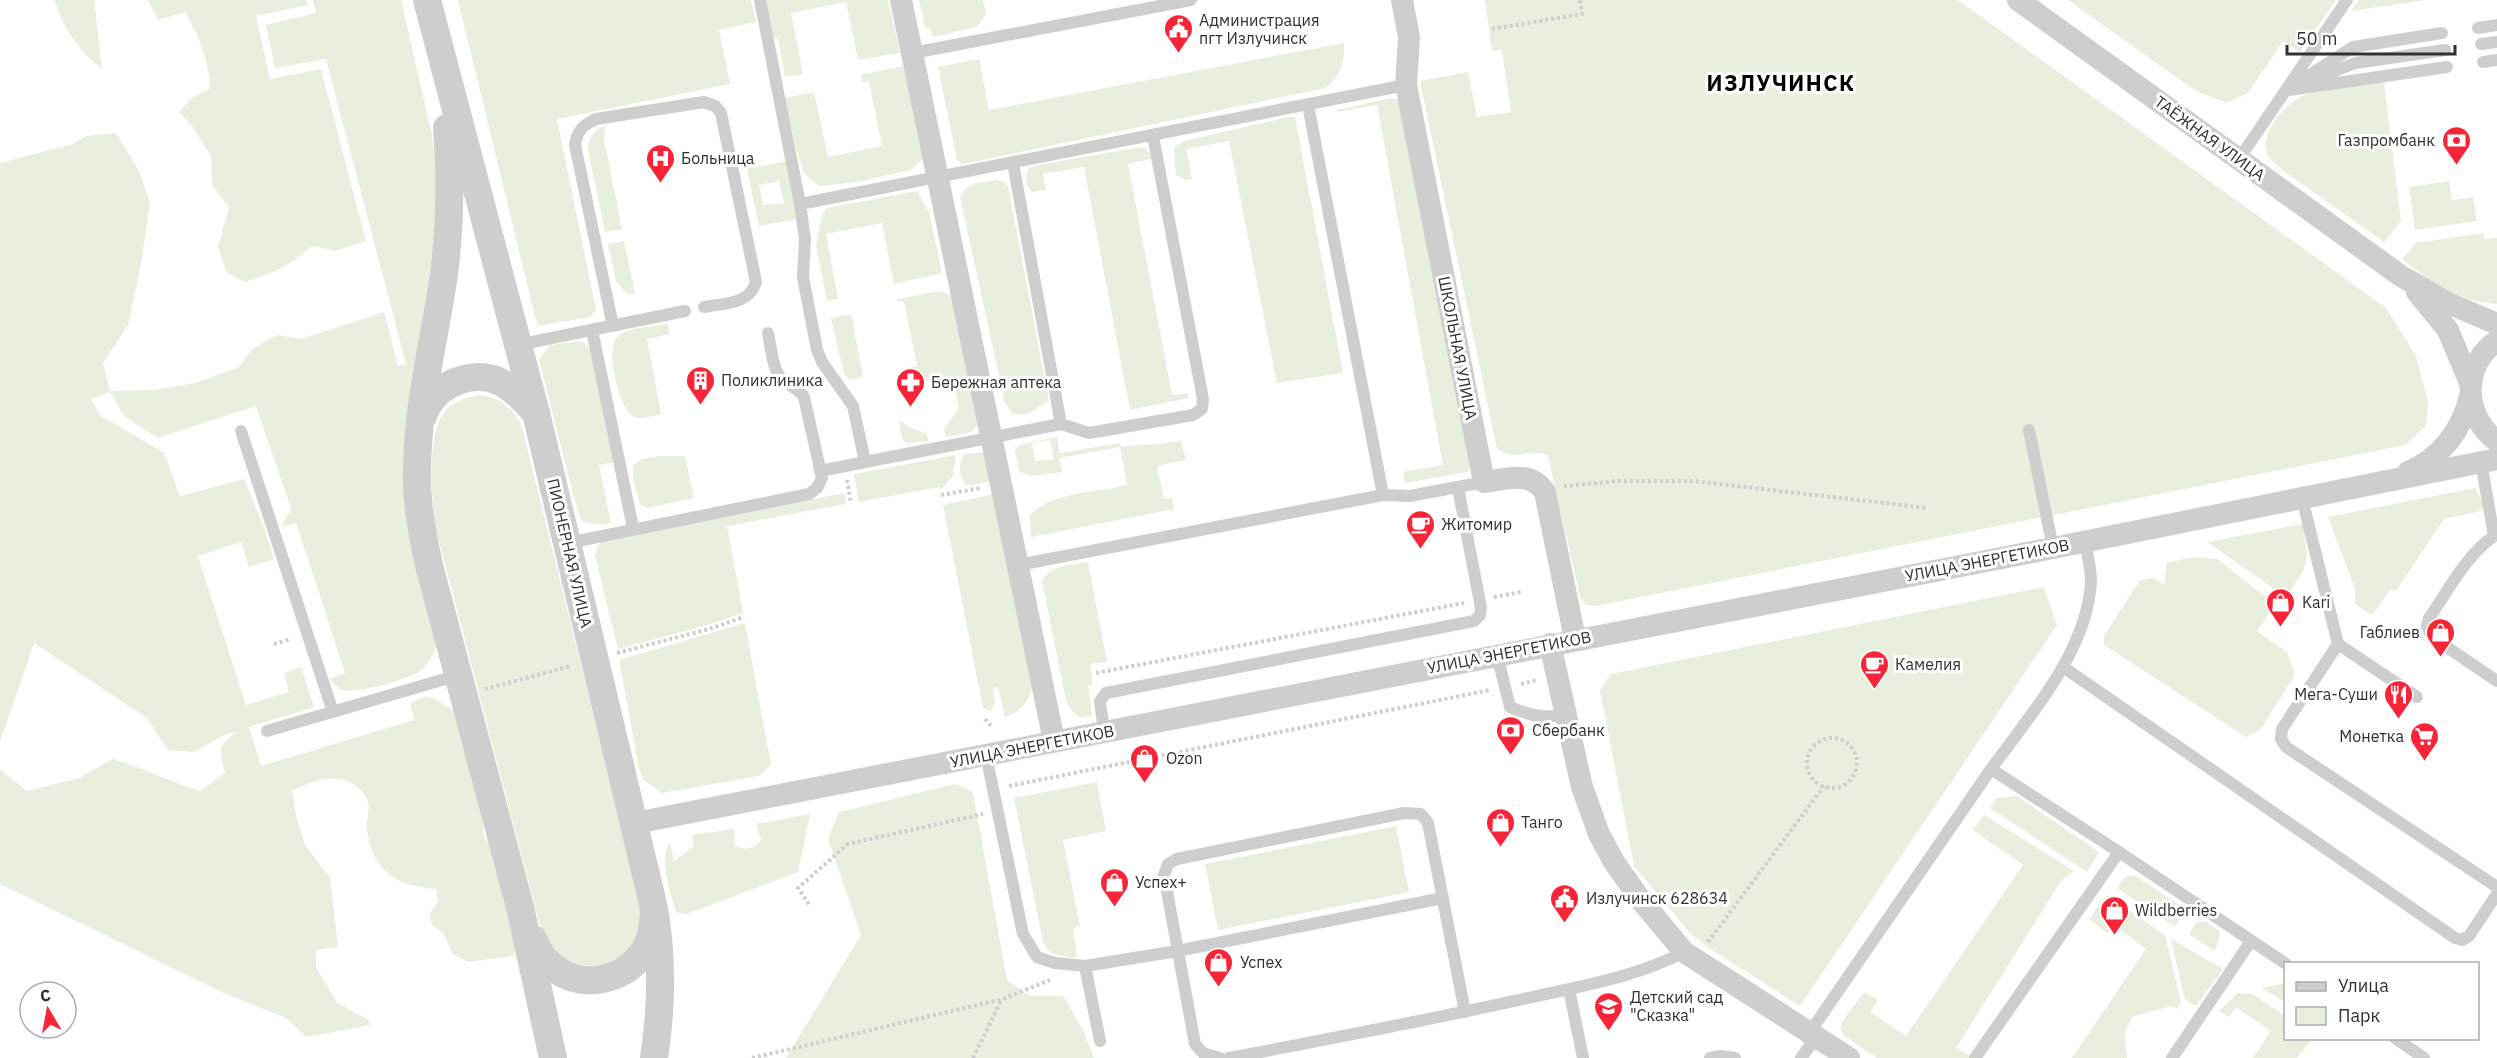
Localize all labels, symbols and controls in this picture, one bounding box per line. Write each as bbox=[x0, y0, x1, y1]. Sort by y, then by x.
place label: Администрация пгт Излучинск bbox=[1199, 10, 1320, 48]
public building icon: Администрация пгт Излучинск bbox=[1162, 13, 1194, 55]
scale bar bbox=[2287, 18, 2455, 56]
text: 50 m bbox=[2296, 27, 2338, 50]
district label: ИЗЛУЧИНСК bbox=[1707, 68, 1855, 97]
street label: ТАЁЖНАЯ УЛИЦА bbox=[2151, 91, 2269, 185]
bank icon: Газпромбанк bbox=[2440, 124, 2472, 166]
place label: Газпромбанк bbox=[2338, 130, 2435, 150]
hospital icon: Больница bbox=[644, 142, 676, 184]
place label: Больница bbox=[681, 148, 755, 168]
street label: ШКОЛЬНАЯ УЛИЦА bbox=[1434, 274, 1482, 422]
building icon: Поликлиника bbox=[684, 364, 716, 406]
pharmacy icon: Бережная аптека bbox=[894, 366, 926, 408]
place label: Поликлиника bbox=[721, 370, 823, 390]
place label: Бережная аптека bbox=[931, 372, 1062, 392]
street label: ПИОНЕРНАЯ УЛИЦА bbox=[543, 476, 597, 630]
cafe icon: Житомир bbox=[1404, 508, 1436, 550]
place label: Житомир bbox=[1441, 514, 1512, 534]
street label: УЛИЦА ЭНЕРГЕТИКОВ bbox=[1903, 534, 2071, 586]
shop icon: Kari bbox=[2265, 586, 2297, 628]
place label: Kari bbox=[2302, 592, 2330, 612]
shop icon: Габлиев bbox=[2425, 616, 2457, 658]
place label: Габлиев bbox=[2360, 622, 2420, 642]
street label: УЛИЦА ЭНЕРГЕТИКОВ bbox=[1425, 626, 1593, 678]
cafe icon: Камелия bbox=[1858, 648, 1890, 690]
place label: Камелия bbox=[1895, 654, 1961, 674]
restaurant icon: Мега-Суши bbox=[2383, 678, 2415, 720]
place label: Мега-Суши bbox=[2294, 684, 2378, 704]
bank icon: Сбербанк bbox=[1495, 714, 1527, 756]
street label: УЛИЦА ЭНЕРГЕТИКОВ bbox=[948, 720, 1116, 772]
place label: Сбербанк bbox=[1532, 720, 1605, 740]
supermarket icon: Монетка bbox=[2409, 720, 2441, 762]
place label: Монетка bbox=[2339, 726, 2404, 746]
shop icon: Ozon bbox=[1129, 742, 1161, 784]
place label: Ozon bbox=[1166, 748, 1203, 768]
shop icon: Танго bbox=[1484, 806, 1516, 848]
place label: Танго bbox=[1521, 812, 1563, 832]
shop icon: Успех+ bbox=[1098, 866, 1130, 908]
place label: Успех+ bbox=[1135, 872, 1187, 892]
public building icon: Излучинск 628634 bbox=[1549, 882, 1581, 924]
place label: Излучинск 628634 bbox=[1586, 888, 1728, 908]
shop icon: Wildberries bbox=[2098, 894, 2130, 936]
place label: Wildberries bbox=[2135, 900, 2217, 920]
shop icon: Успех bbox=[1203, 946, 1235, 988]
place label: Успех bbox=[1240, 952, 1282, 972]
legend bbox=[2284, 962, 2479, 1040]
text: Улица bbox=[2338, 974, 2389, 997]
north arrow bbox=[18, 980, 78, 1040]
text: С bbox=[39, 984, 52, 1006]
place label: Детский сад "Сказка" bbox=[1630, 987, 1724, 1025]
school or university icon: Детский сад "Сказка" bbox=[1593, 990, 1625, 1032]
text: Парк bbox=[2338, 1004, 2381, 1027]

